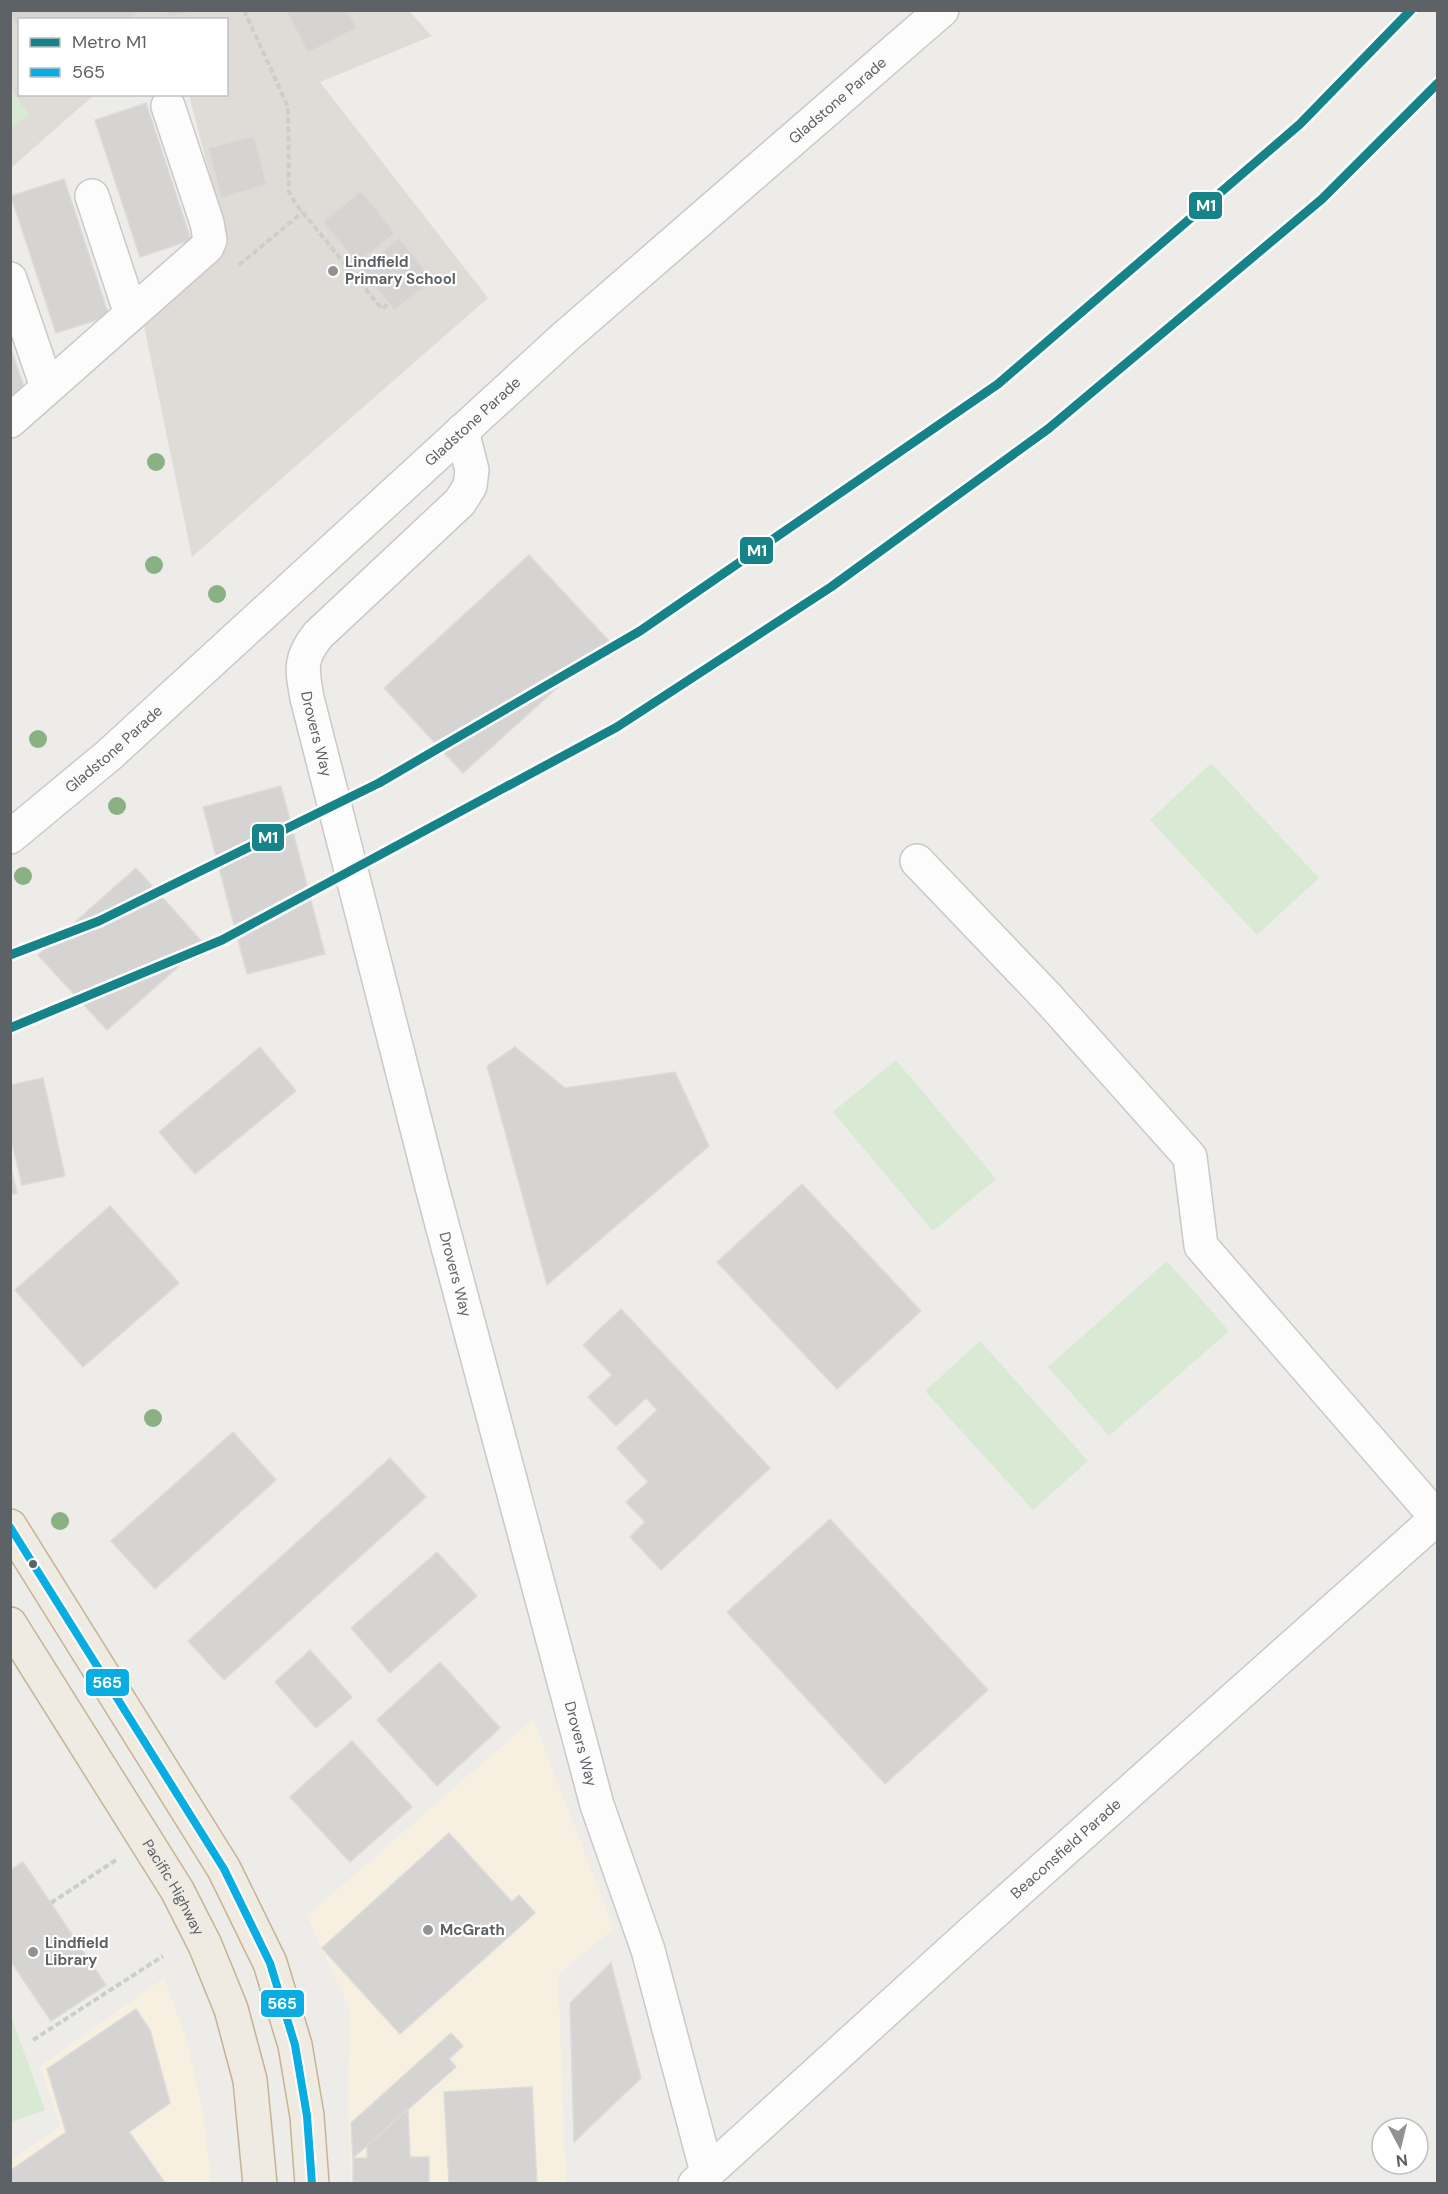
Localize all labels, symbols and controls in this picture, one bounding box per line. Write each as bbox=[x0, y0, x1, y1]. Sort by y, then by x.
legend bbox=[18, 18, 228, 96]
text: Metro M1 bbox=[72, 30, 147, 54]
street label: Gladstone Parade bbox=[784, 53, 891, 149]
text: 565 bbox=[72, 60, 105, 84]
line badge: M1 bbox=[1188, 191, 1223, 220]
text: M1 bbox=[1196, 195, 1216, 216]
place label: Lindfield Primary School bbox=[345, 252, 456, 289]
marker: Lindfield Primary School bbox=[326, 264, 340, 278]
street label: Gladstone Parade bbox=[420, 372, 525, 471]
line badge: M1 bbox=[739, 536, 774, 565]
text: M1 bbox=[747, 540, 767, 561]
street label: Drovers Way bbox=[296, 690, 337, 779]
street label: Gladstone Parade bbox=[61, 701, 167, 797]
line badge: M1 bbox=[251, 823, 285, 852]
text: M1 bbox=[258, 827, 278, 848]
street label: Drovers Way bbox=[434, 1230, 476, 1320]
unlabelled marker bbox=[27, 1558, 39, 1570]
line badge: 565 bbox=[85, 1668, 130, 1697]
text: 565 bbox=[92, 1672, 122, 1693]
street label: Drovers Way bbox=[560, 1699, 602, 1789]
street label: Beaconsfield Parade bbox=[1006, 1794, 1125, 1903]
street label: Pacific Highway bbox=[138, 1835, 209, 1940]
place label: McGrath bbox=[440, 1920, 505, 1940]
marker: McGrath bbox=[421, 1923, 435, 1937]
place label: Lindfield Library bbox=[45, 1933, 109, 1970]
marker: Lindfield Library bbox=[26, 1945, 40, 1959]
line badge: 565 bbox=[260, 1989, 305, 2018]
text: 565 bbox=[267, 1993, 297, 2014]
north arrow bbox=[1370, 2116, 1430, 2176]
text: N bbox=[1395, 2149, 1409, 2172]

